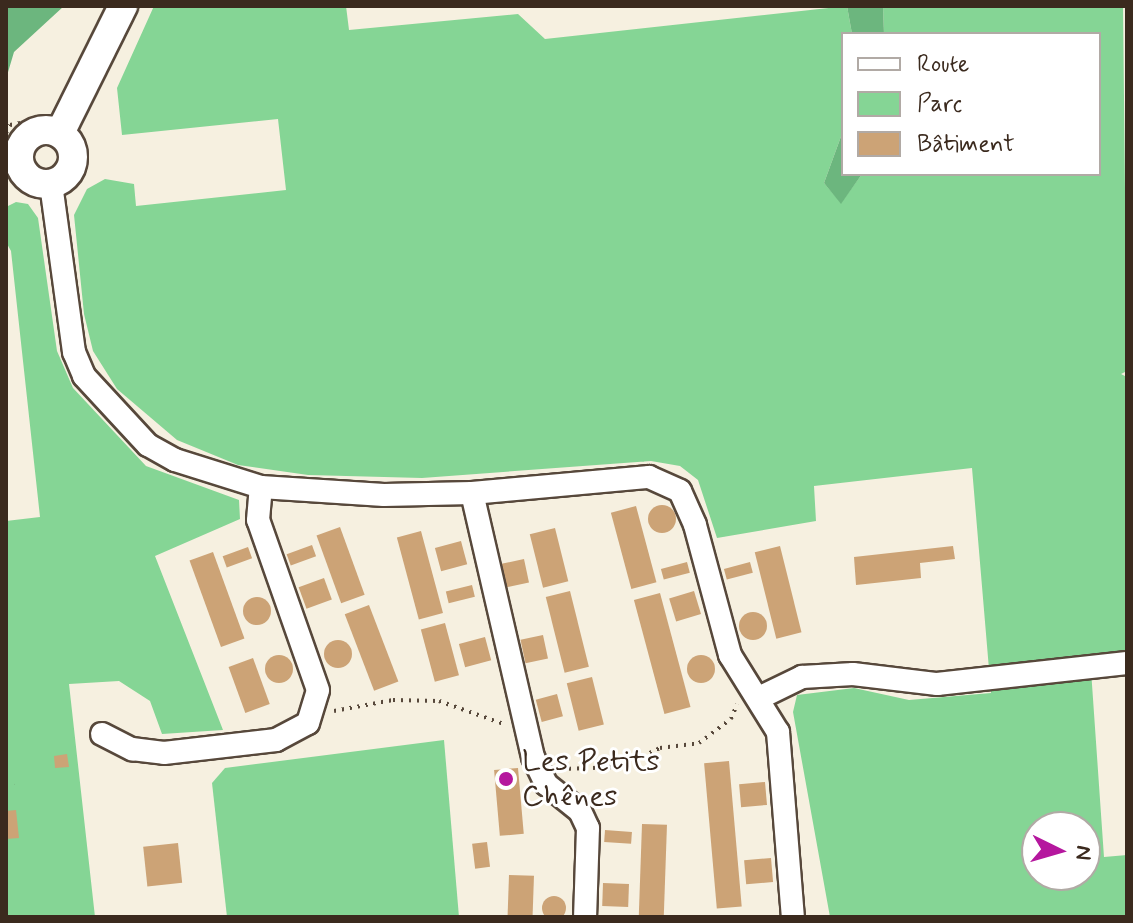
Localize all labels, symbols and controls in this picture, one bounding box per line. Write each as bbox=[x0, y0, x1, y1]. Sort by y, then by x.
legend bbox=[841, 32, 1101, 176]
text: Route bbox=[917, 49, 969, 80]
text: Parc bbox=[917, 89, 962, 120]
text: Bâtiment bbox=[917, 129, 1015, 160]
place label: Les Petits Chênes bbox=[522, 744, 655, 814]
marker: Les Petits Chênes bbox=[497, 770, 515, 788]
north arrow bbox=[1021, 811, 1101, 891]
text: N bbox=[1068, 844, 1098, 861]

